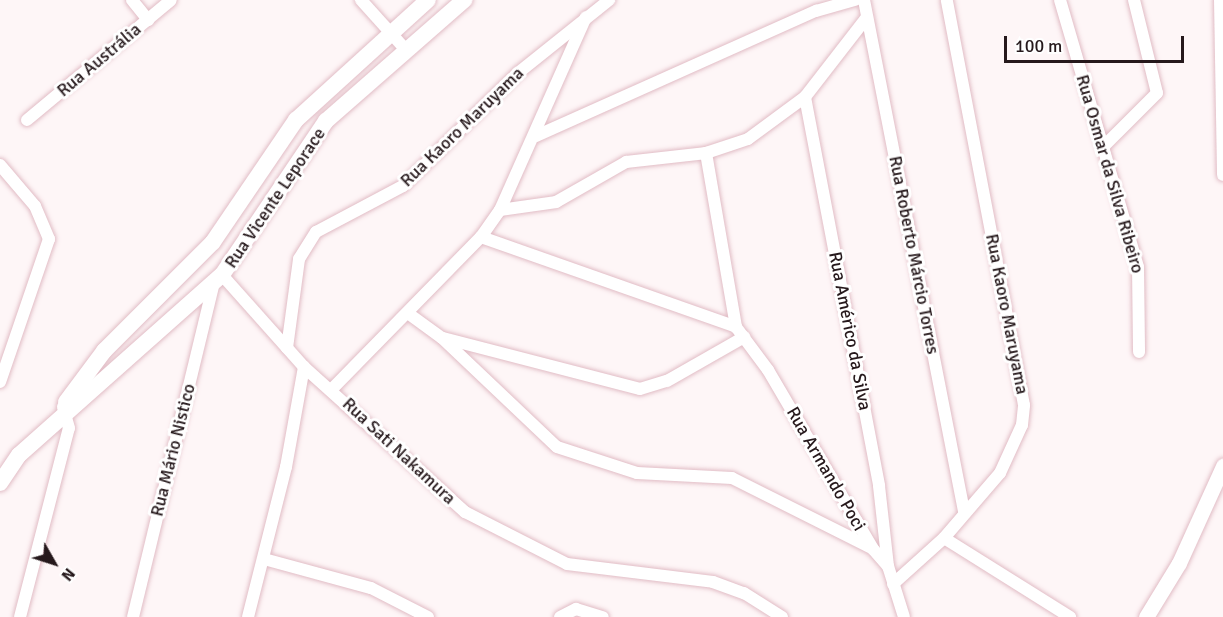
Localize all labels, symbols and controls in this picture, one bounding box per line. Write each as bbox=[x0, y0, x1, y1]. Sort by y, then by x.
street label: Rua Austrália bbox=[53, 19, 145, 101]
scale bar bbox=[1007, 24, 1187, 62]
text: 100 m bbox=[1015, 35, 1062, 57]
street label: Rua Kaoro Maruyama bbox=[396, 63, 528, 191]
street label: Rua Osmar da Silva Ribeiro bbox=[1071, 72, 1149, 276]
street label: Rua Vicente Leporace bbox=[220, 124, 330, 272]
street label: Rua Roberto Márcio Torres bbox=[884, 154, 944, 356]
street label: Rua Kaoro Maruyama bbox=[981, 232, 1033, 396]
street label: Rua Américo da Silva bbox=[824, 250, 876, 412]
street label: Rua Mário Nistico bbox=[146, 381, 200, 519]
street label: Rua Sati Nakamura bbox=[338, 393, 460, 509]
street label: Rua Armando Poci bbox=[782, 403, 870, 535]
north arrow bbox=[24, 533, 84, 593]
text: N bbox=[57, 564, 79, 585]

